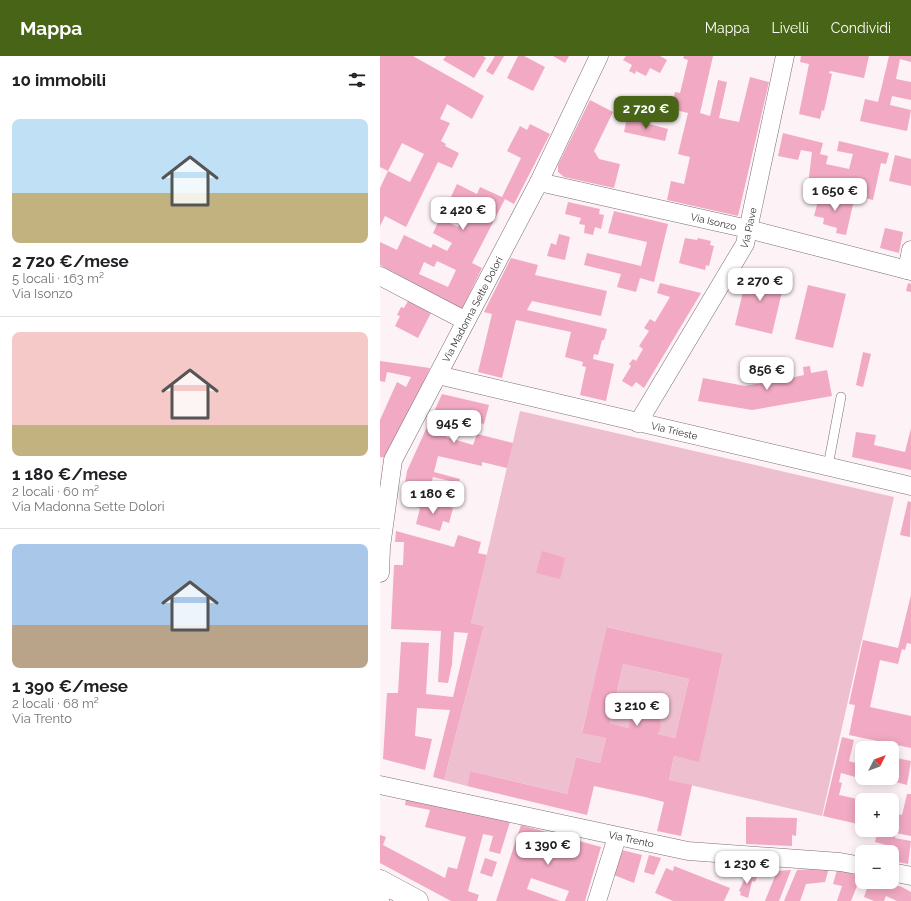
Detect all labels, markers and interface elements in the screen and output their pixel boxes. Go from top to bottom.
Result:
text: Mappa [20,17,82,39]
text: Mappa [705,20,750,36]
text: Livelli [772,20,809,36]
text: Condividi [831,20,891,36]
icon: filters [346,69,368,91]
text: 10 immobili [12,70,106,90]
pin: 2 720 € [609,96,683,130]
text: 2 720 € [623,101,669,116]
icon: home [154,145,226,217]
pin: 1 650 € [798,178,872,212]
text: 1 650 € [812,183,858,198]
pin: 2 420 € [426,197,500,231]
text: 2 420 € [440,202,486,217]
street label: Via Piave [738,206,759,251]
street label: Via Isonzo [689,211,738,232]
text: 2 720 €/mese [12,251,129,271]
street label: Via Madonna Sette Dolori [440,255,505,364]
pin: 2 270 € [723,268,797,302]
text: 5 locali · 163 m² [12,271,104,286]
text: 2 270 € [737,273,783,288]
text: Via Isonzo [12,286,73,301]
pin: 856 € [739,357,795,391]
icon: home [154,358,226,430]
text: 856 € [749,362,785,377]
pin: 945 € [426,410,482,444]
text: 945 € [436,415,472,430]
street label: Via Trieste [650,420,699,442]
text: 1 180 €/mese [12,464,127,484]
pin: 1 180 € [396,481,470,515]
text: 2 locali · 60 m² [12,484,99,499]
text: 1 180 € [410,486,456,501]
text: Via Madonna Sette Dolori [12,499,165,514]
icon: home [154,570,226,642]
text: 1 390 €/mese [12,676,128,696]
pin: 3 210 € [600,693,674,727]
text: 2 locali · 68 m² [12,696,99,711]
text: 3 210 € [614,698,660,713]
text: Via Trento [12,711,72,726]
north arrow [855,741,899,785]
map controls [855,741,899,889]
button: + [855,793,899,837]
street label: Via Trento [607,829,655,850]
pin: 1 390 € [511,832,585,866]
text: 1 390 € [525,837,571,852]
button: − [855,845,899,889]
pin: 1 230 € [710,851,784,885]
text: 1 230 € [724,856,770,871]

